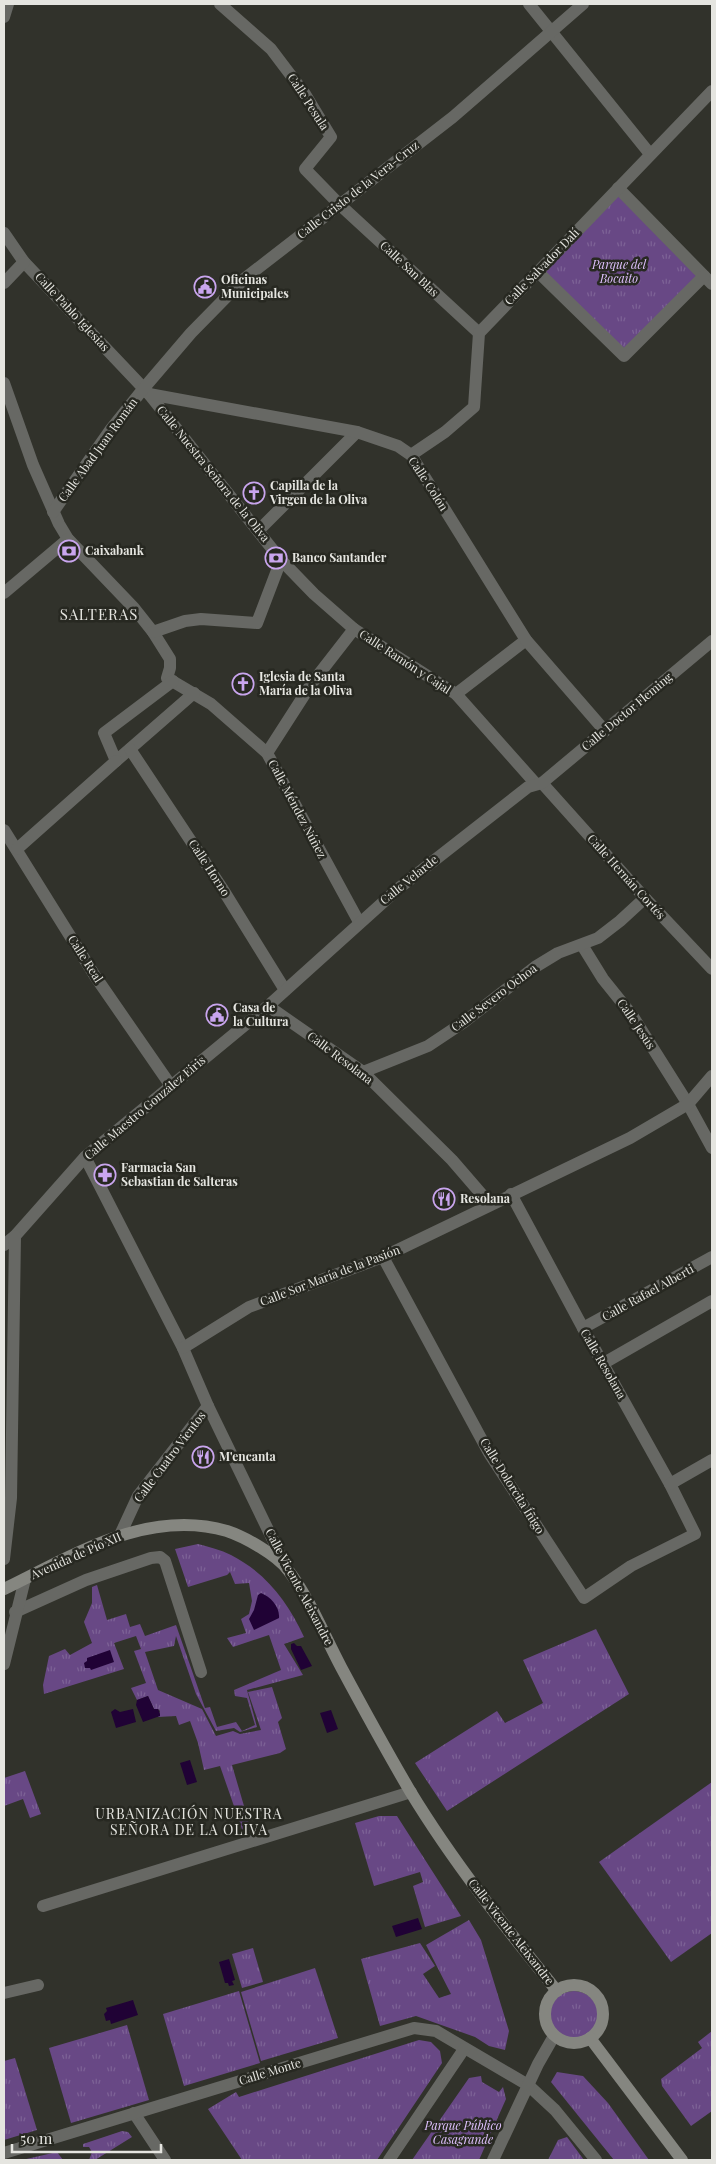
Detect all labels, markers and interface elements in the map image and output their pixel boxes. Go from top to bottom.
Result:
street label: Calle Pesula [284,70,333,133]
street label: Calle Cristo de la Vera-Cruz [293,137,422,242]
street label: Calle Salvador Dalí [500,224,582,308]
street label: Calle San Blas [377,237,442,300]
park label: Parque del Bocaito [591,256,647,286]
street label: Calle Pablo Iglesias [32,268,113,354]
place label: Oficinas Municipales [221,271,289,301]
public building icon: Oficinas Municipales [193,275,217,299]
street label: Calle Abad Juan Román [54,394,140,505]
street label: Calle Nuestra Señora de la Oliva [154,402,274,545]
street label: Calle Colón [405,453,452,514]
place label: Capilla de la Virgen de la Oliva [269,477,368,507]
church icon: Capilla de la Virgen de la Oliva [242,481,266,505]
bank icon: Caixabank [57,539,81,563]
place label: Caixabank [85,542,145,558]
bank icon: Banco Santander [264,546,288,570]
place label: Banco Santander [292,549,387,565]
district label: SALTERAS [60,604,138,624]
street label: Calle Ramón y Cajal [357,625,455,697]
place label: Iglesia de Santa María de la Oliva [259,668,353,698]
street label: Calle Doctor Fleming [578,668,676,754]
church icon: Iglesia de Santa María de la Oliva [231,672,255,696]
street label: Calle Méndez Núñez [265,756,331,861]
street label: Calle Hernán Cortés [584,830,669,922]
street label: Calle Horno [186,836,234,899]
street label: Calle Velarde [376,851,441,907]
street label: Calle Real [65,932,107,986]
street label: Calle Severo Ochoa [447,960,540,1035]
street label: Calle Jesús [614,995,660,1052]
place label: Casa de la Cultura [233,999,289,1029]
public building icon: Casa de la Cultura [205,1003,229,1027]
street label: Calle Resolana [305,1027,377,1087]
street label: Calle Maestro González Eiris [80,1052,208,1163]
place label: Farmacia San Sebastian de Salteras [121,1159,238,1189]
pharmacy icon: Farmacia San Sebastian de Salteras [93,1163,117,1187]
restaurant icon: Resolana [432,1187,456,1211]
place label: Resolana [460,1190,511,1206]
street label: Calle Sor María de la Pasión [257,1241,402,1309]
street label: Calle Rafael Alberti [599,1260,697,1324]
street label: Calle Resolana [577,1326,630,1401]
street label: Calle Cuatro Vientos [130,1408,209,1505]
street label: Calle Dolorcita Íñigo [477,1435,549,1537]
restaurant icon: M'encanta [191,1445,215,1469]
place label: M'encanta [219,1448,276,1464]
street label: Calle Vicente Aleixandre [262,1525,338,1648]
street label: Avenida de Pío XII [27,1528,123,1583]
district label: URBANIZACIÓN NUESTRA SEÑORA DE LA OLIVA [95,1804,283,1839]
street label: Calle Vicente Aleixandre [465,1875,558,1988]
street label: Calle Monte [237,2054,303,2088]
park label: Parque Público Casagrande [423,2117,502,2147]
scale bar [12,2122,161,2154]
text: 50 m [20,2128,53,2148]

